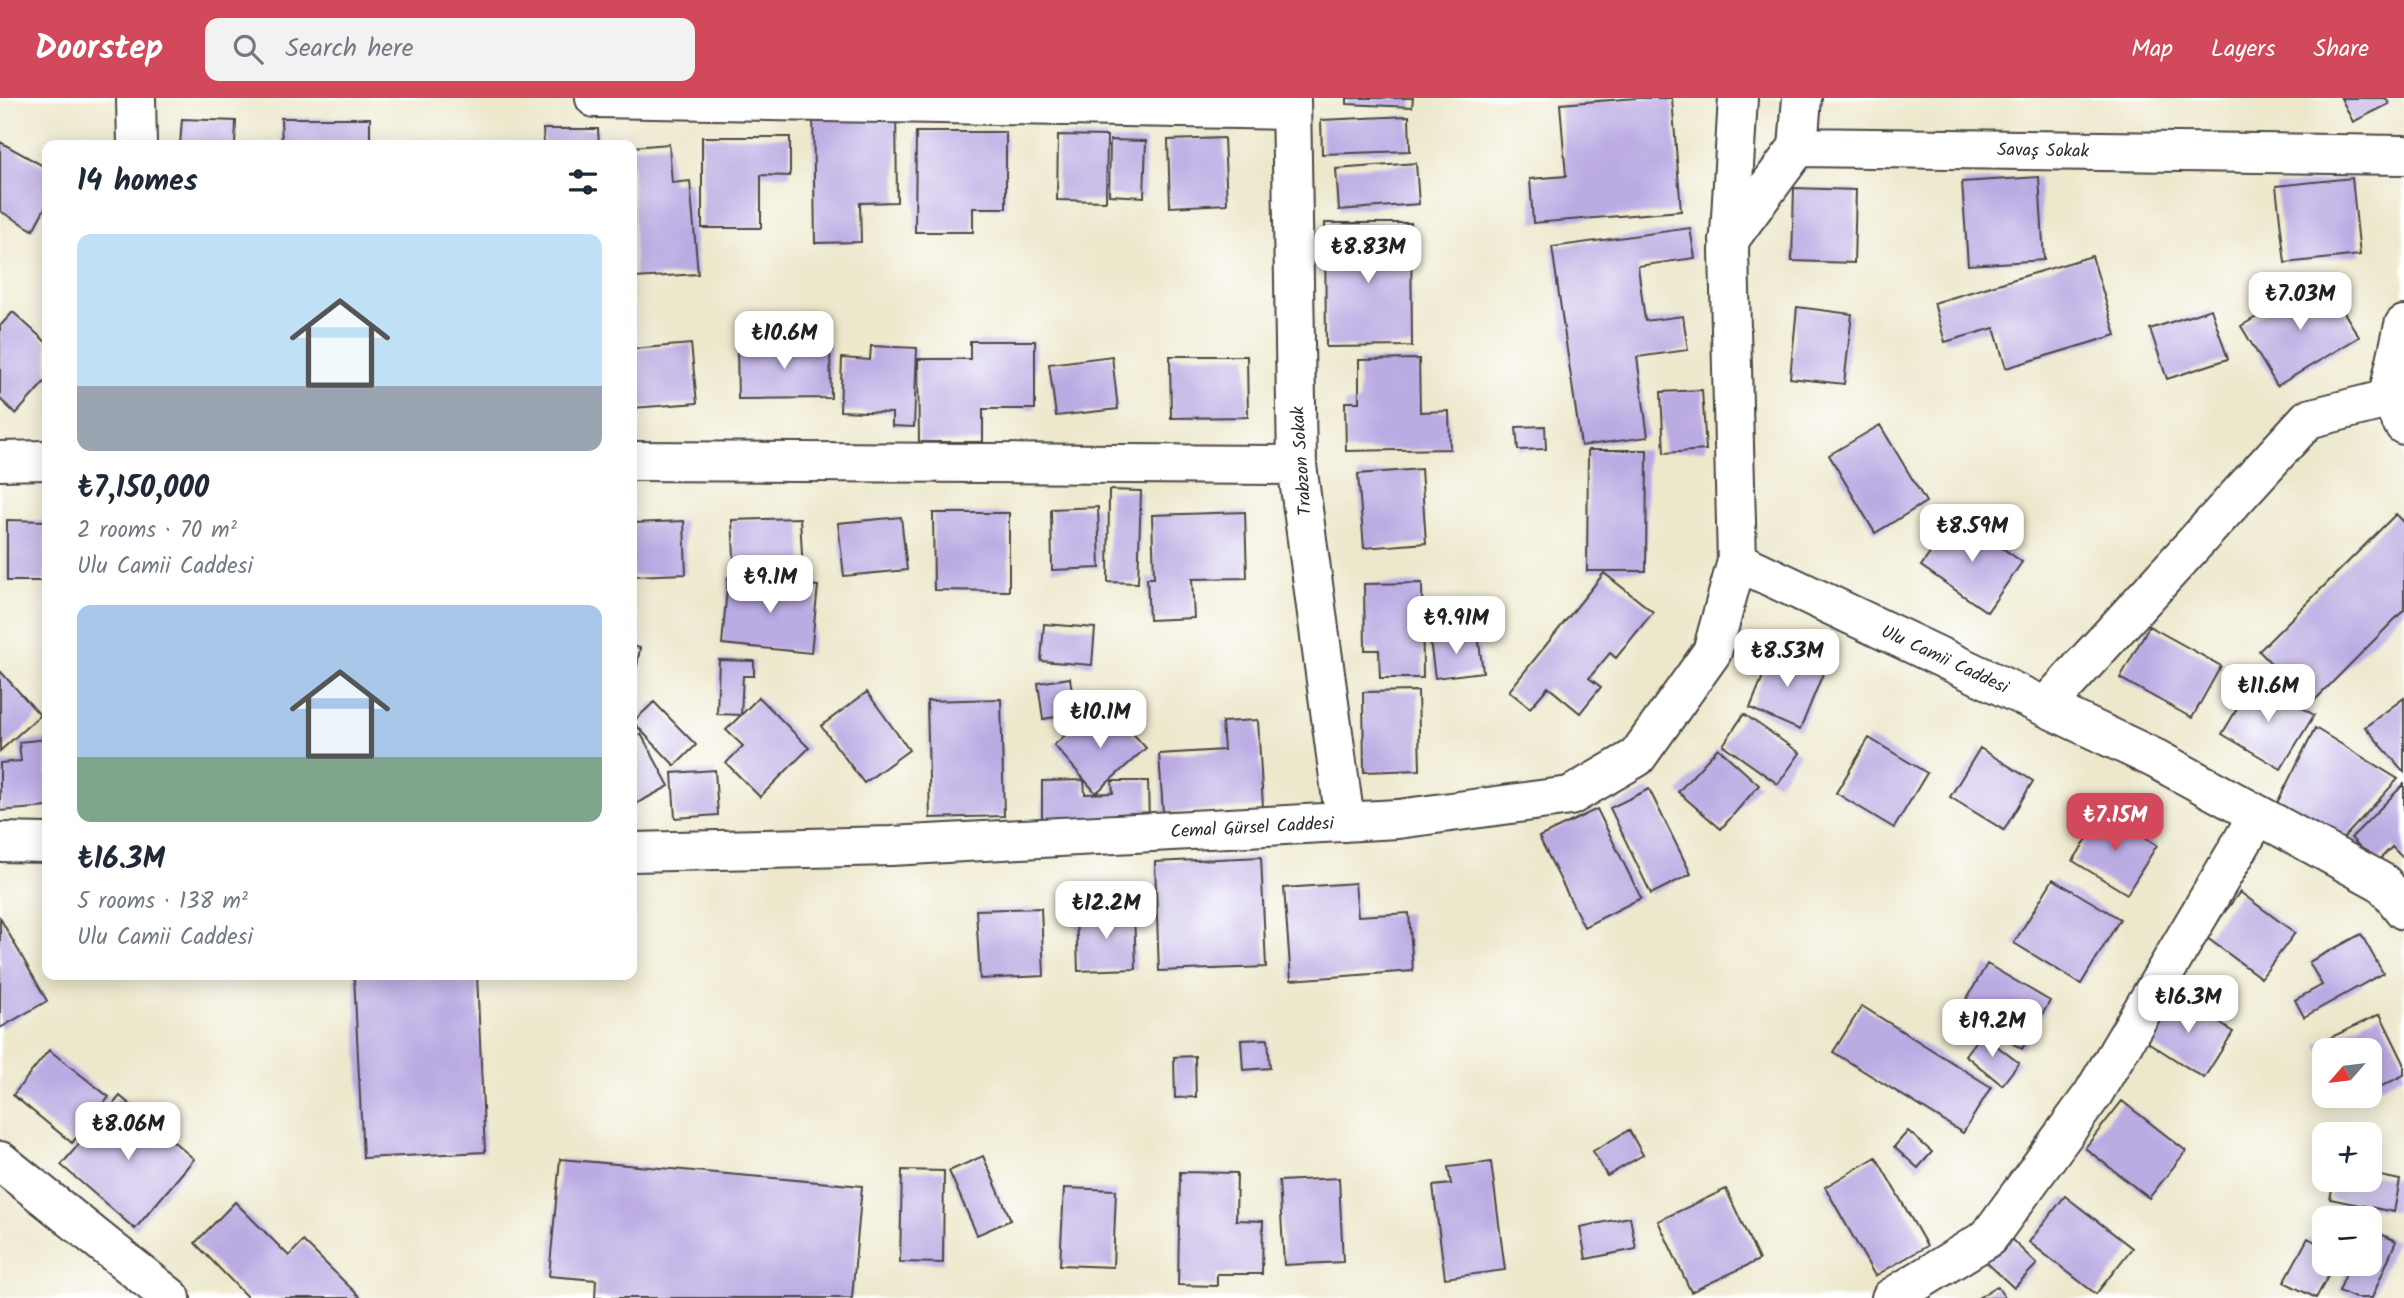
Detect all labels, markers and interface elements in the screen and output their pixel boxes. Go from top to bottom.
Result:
search box [205,18,695,81]
text: Doorstep [35,23,163,76]
text: Search here [285,28,413,70]
icon: search [229,30,267,68]
text: Map [2131,30,2173,69]
text: Layers [2211,30,2275,69]
text: Share [2313,30,2369,69]
street label: Savaş Sokak [1997,136,2090,167]
text: 14 homes [77,158,198,206]
icon: filters [564,163,602,201]
pin: ₺8.83M [1311,226,1425,285]
text: ₺8.83M [1330,230,1406,266]
pin: ₺7.03M [2243,272,2357,332]
text: ₺7.03M [2265,277,2335,313]
icon: home [277,280,403,406]
pin: ₺10.6M [727,312,841,371]
text: ₺10.6M [751,316,817,352]
street label: Trabzon Sokak [1284,405,1321,516]
text: ₺7,150,000 [77,465,209,513]
pin: ₺8.59M [1915,504,2029,564]
text: ₺8.59M [1936,509,2008,545]
text: 2 rooms · 70 m² [77,513,237,549]
text: Ulu Camii Caddesi [77,549,253,585]
pin: ₺9.1M [721,556,819,615]
text: ₺9.1M [743,560,797,596]
pin: ₺9.91M [1399,596,1513,656]
text: ₺9.91M [1423,601,1489,637]
street label: Ulu Camii Caddesi [1876,618,2014,703]
pin: ₺8.53M [1730,630,1844,689]
text: ₺8.53M [1750,634,1824,670]
icon: home [277,651,403,777]
pin: ₺11.6M [2211,664,2325,724]
text: ₺11.6M [2237,669,2299,705]
pin: ₺10.1M [1043,690,1157,750]
text: ₺10.1M [1069,695,1131,731]
pin: ₺7.15M [2058,794,2172,853]
text: ₺7.15M [2083,798,2147,834]
street label: Cemal Gürsel Caddesi [1170,810,1335,847]
text: ₺16.3M [77,836,165,884]
pin: ₺12.2M [1049,882,1163,941]
text: 5 rooms · 138 m² [77,884,248,920]
text: ₺12.2M [1071,886,1141,922]
text: Ulu Camii Caddesi [77,920,253,956]
pin: ₺16.3M [2131,976,2245,1035]
text: ₺16.3M [2154,980,2222,1016]
pin: ₺19.2M [1935,1000,2049,1059]
text: ₺19.2M [1958,1004,2026,1040]
north arrow [2312,1038,2382,1108]
map controls [2312,1038,2382,1276]
pin: ₺8.06M [71,1102,185,1162]
text: ₺8.06M [91,1107,165,1143]
button: + [2312,1122,2382,1192]
button: − [2312,1206,2382,1276]

